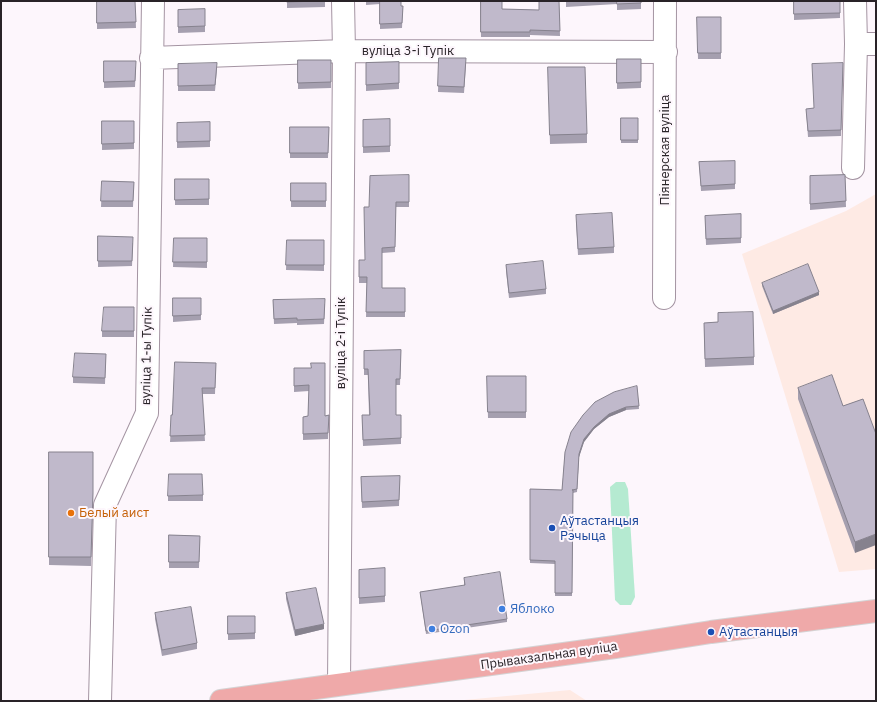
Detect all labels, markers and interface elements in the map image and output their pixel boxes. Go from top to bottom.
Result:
street label: вуліца 3-і Тупік [362,43,454,59]
street label: Піянерская вуліца [657,95,673,205]
street label: вуліца 2-і Тупік [333,297,349,389]
street label: вуліца 1-ы Тупік [138,307,156,405]
place label: Белый аист [79,505,149,521]
marker: Белый аист [66,508,76,518]
place label: Аўтастанцыя Рэчыца [560,513,639,544]
marker: Аўтастанцыя Рэчыца [547,523,557,533]
place label: Яблоко [510,601,554,617]
marker: Яблоко [497,604,507,614]
place label: Ozon [440,621,470,637]
marker: Ozon [427,624,437,634]
place label: Аўтастанцыя [719,624,798,640]
marker: Аўтастанцыя [706,627,716,637]
street label: Прывакзальная вуліца [480,639,618,673]

